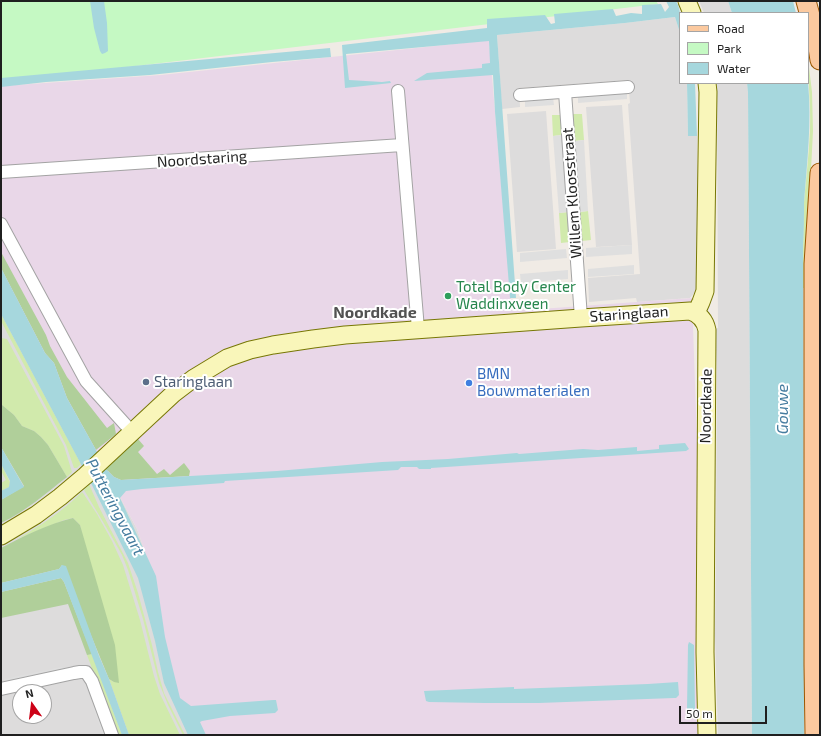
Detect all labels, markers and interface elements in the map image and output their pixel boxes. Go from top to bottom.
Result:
legend [679,12,809,84]
text: Road [717,21,745,35]
text: Park [717,41,742,55]
text: Water [717,61,751,75]
street label: Willem Kloosstraat [558,127,586,259]
street label: Noordstaring [156,147,248,171]
place label: Total Body Center Waddinxveen [456,278,576,313]
marker: Total Body Center Waddinxveen [443,291,453,301]
street label: Staringlaan [589,302,669,326]
district label: Noordkade [333,303,417,323]
place label: BMN Bouwmaterialen [477,365,590,400]
street label: Noordkade [696,369,716,443]
place label: Staringlaan [154,373,233,391]
marker: Staringlaan [141,377,151,387]
marker: BMN Bouwmaterialen [464,378,474,388]
water label: Gouwe [773,384,793,434]
water label: Putteringvaart [81,455,149,559]
north arrow [12,684,52,724]
text: N [24,686,35,700]
scale bar [681,698,769,724]
text: 50 m [686,706,713,720]

